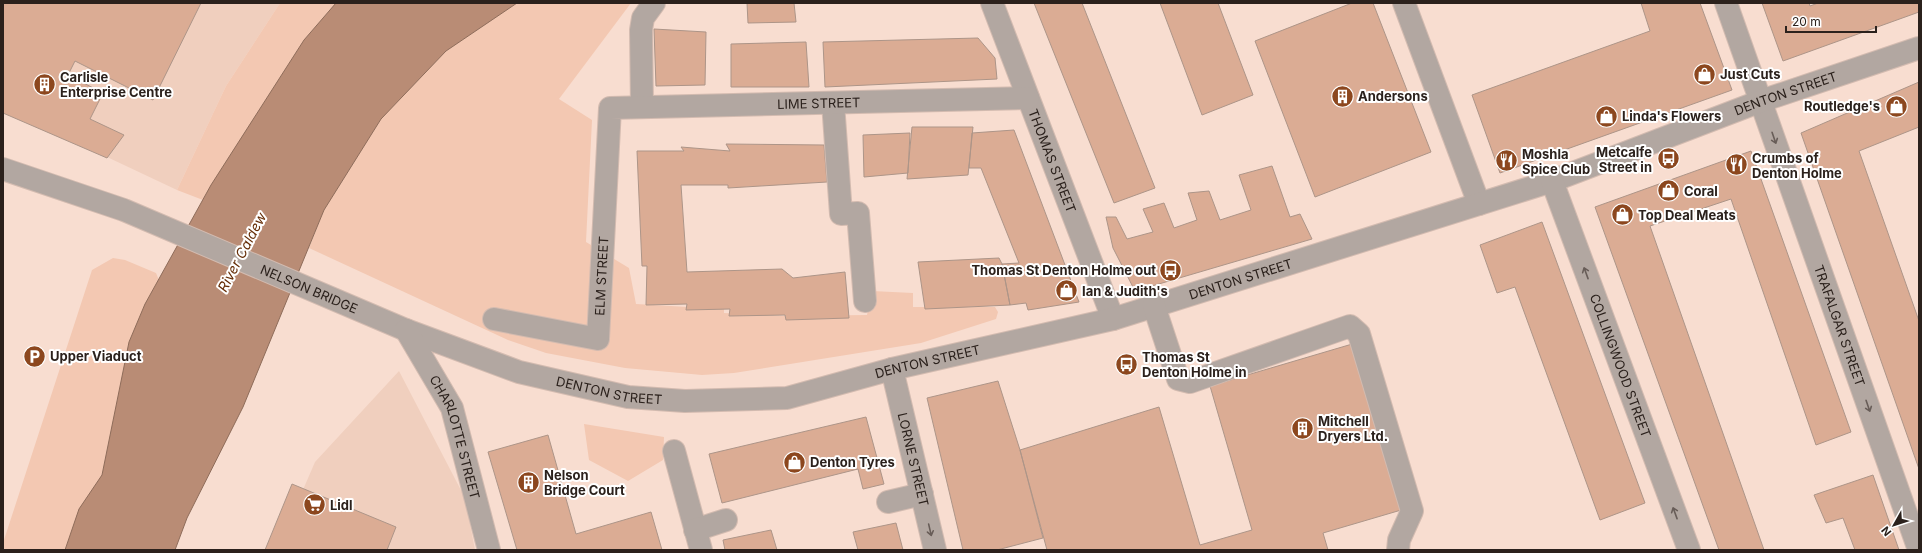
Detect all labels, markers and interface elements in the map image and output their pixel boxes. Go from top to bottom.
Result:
scale bar [1786,8,1876,34]
text: 20 m [1792,14,1821,29]
shop icon: Just Cuts [1692,61,1718,87]
place label: Just Cuts [1720,66,1780,82]
street label: DENTON STREET [1732,68,1839,119]
place label: Carlisle Enterprise Centre [60,69,172,100]
building icon: Carlisle Enterprise Centre [31,71,57,97]
building icon: Andersons [1330,83,1356,109]
place label: Andersons [1358,88,1428,104]
shop icon: Routledge's [1883,93,1909,119]
street label: LIME STREET [777,94,861,112]
place label: Routledge's [1804,98,1880,114]
shop icon: Linda's Flowers [1594,103,1620,129]
street label: THOMAS STREET [1025,107,1080,215]
place label: Linda's Flowers [1622,108,1721,124]
one-way arrow [1770,132,1778,144]
place label: Metcalfe Street in [1596,144,1652,175]
place label: Moshla Spice Club [1522,146,1590,177]
bus stop icon: Metcalfe Street in [1655,146,1681,172]
restaurant icon: Moshla Spice Club [1494,148,1520,174]
place label: Crumbs of Denton Holme [1752,150,1842,181]
restaurant icon: Crumbs of Denton Holme [1724,152,1750,178]
shop icon: Coral [1656,178,1682,204]
place label: Coral [1684,183,1718,199]
shop icon: Top Deal Meats [1609,202,1635,228]
place label: Top Deal Meats [1638,207,1736,223]
water label: River Caldew [214,209,270,294]
street label: ELM STREET [591,236,611,316]
street label: DENTON STREET [1187,255,1294,303]
bus stop icon: Thomas St Denton Holme out [1158,257,1184,283]
street label: NELSON BRIDGE [258,261,360,317]
place label: Thomas St Denton Holme out [971,262,1156,278]
street label: TRAFALGAR STREET [1811,263,1869,388]
one-way arrow [1582,268,1590,280]
shop icon: Ian & Judith's [1053,278,1079,304]
place label: Ian & Judith's [1082,283,1168,299]
street label: COLLINGWOOD STREET [1587,292,1655,440]
street label: DENTON STREET [873,341,982,381]
parking icon: Upper Viaduct [21,343,47,369]
place label: Upper Viaduct [50,348,142,364]
place label: Thomas St Denton Holme in [1142,349,1247,380]
bus stop icon: Thomas St Denton Holme in [1114,351,1140,377]
street label: CHARLOTTE STREET [426,372,483,501]
street label: DENTON STREET [555,373,663,407]
one-way arrow [1865,399,1872,412]
street label: LORNE STREET [895,411,932,508]
place label: Mitchell Dryers Ltd. [1318,413,1388,444]
building icon: Mitchell Dryers Ltd. [1290,415,1316,441]
shop icon: Denton Tyres [782,449,808,475]
place label: Denton Tyres [810,454,895,470]
place label: Nelson Bridge Court [544,467,625,498]
building icon: Nelson Bridge Court [516,469,542,495]
supermarket icon: Lidl [301,492,327,518]
place label: Lidl [330,497,353,513]
north arrow [1874,505,1914,545]
one-way arrow [1671,508,1679,520]
one-way arrow [927,523,935,536]
text: N [1878,524,1894,539]

